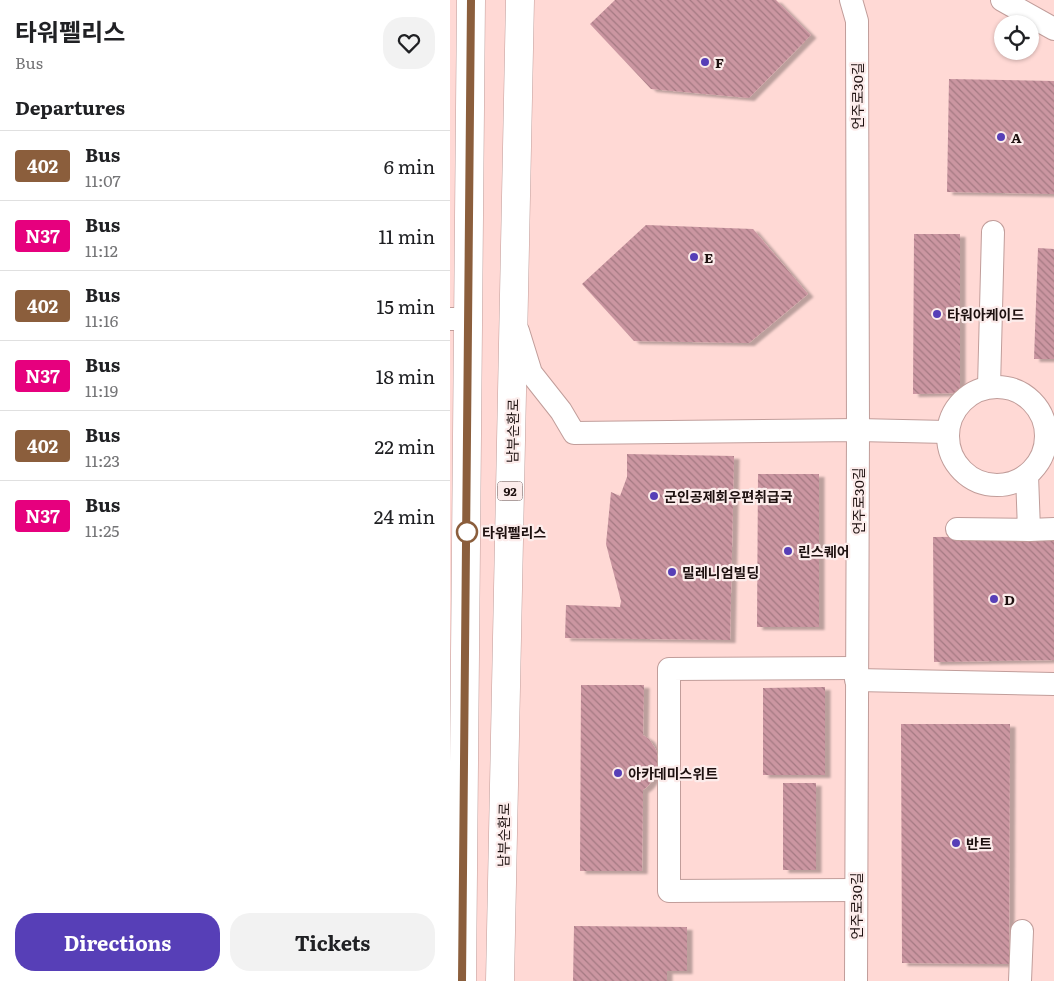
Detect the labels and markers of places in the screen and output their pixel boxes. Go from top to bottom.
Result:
place label: F [715,52,724,72]
marker: F [699,56,711,68]
place label: A [1011,127,1022,147]
marker: A [995,131,1007,143]
place label: E [704,247,713,267]
marker: E [688,251,700,263]
place label: 타워아케이드 [947,304,1024,324]
marker: 타워아케이드 [931,308,943,320]
place label: 군인공제회우편취급국 [664,486,793,506]
marker: 군인공제회우편취급국 [648,490,660,502]
marker: 타워펠리스 [456,521,478,543]
place label: 타워펠리스 [482,522,547,542]
place label: 린스퀘어 [798,541,850,561]
marker: 린스퀘어 [782,545,794,557]
place label: 밀레니엄빌딩 [682,562,759,582]
marker: 밀레니엄빌딩 [666,566,678,578]
place label: D [1004,589,1015,609]
marker: D [988,593,1000,605]
place label: 아카데미스위트 [628,763,718,783]
marker: 아카데미스위트 [612,767,624,779]
place label: 반트 [966,833,992,853]
marker: 반트 [950,837,962,849]

